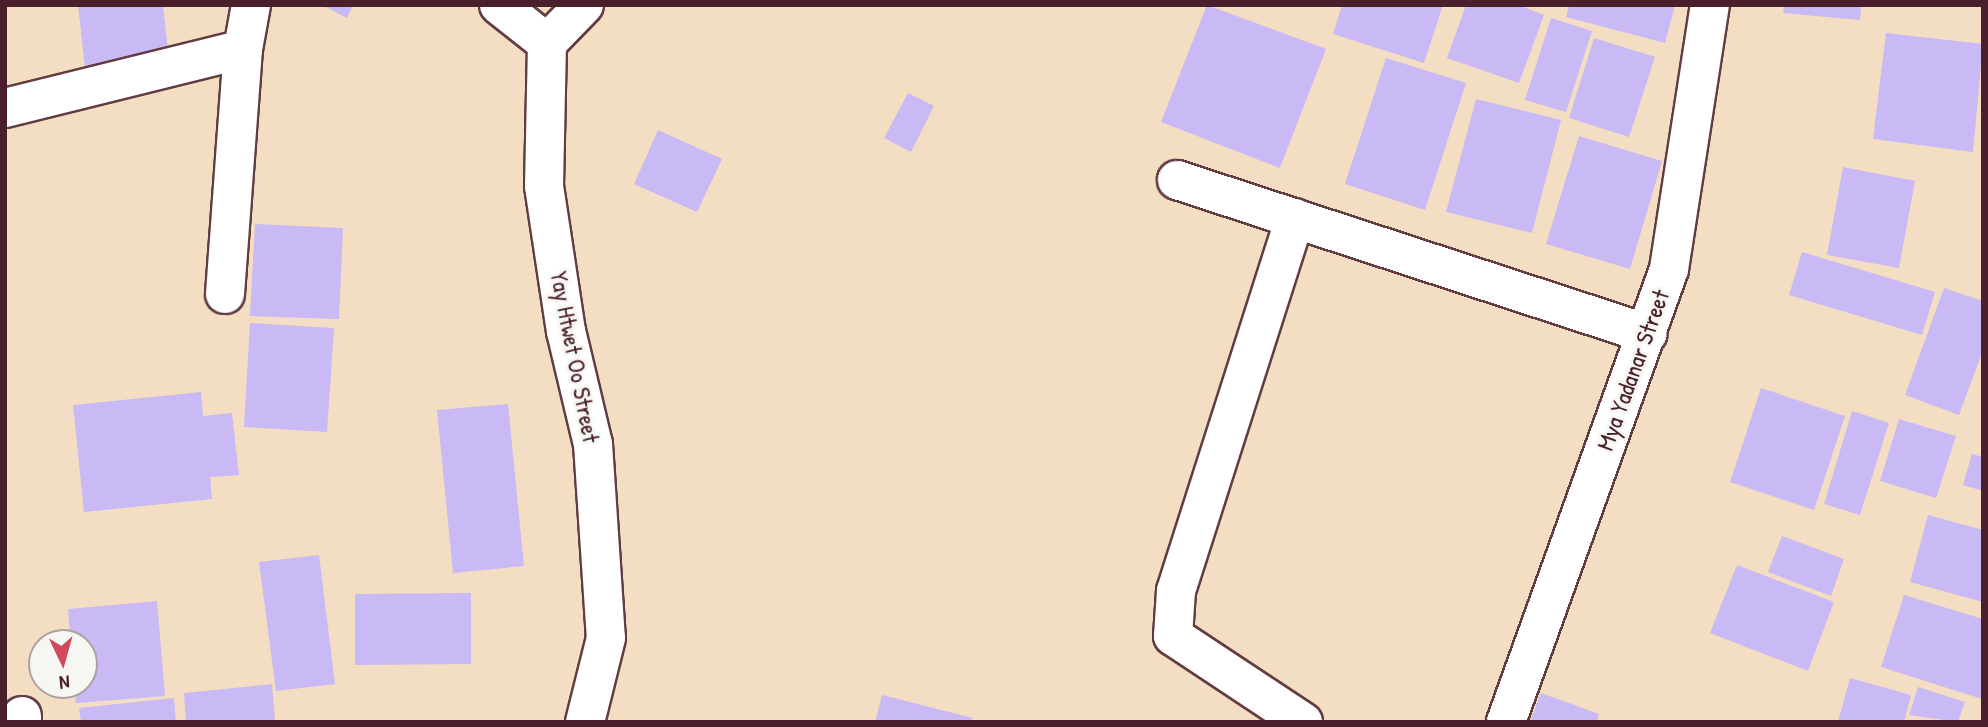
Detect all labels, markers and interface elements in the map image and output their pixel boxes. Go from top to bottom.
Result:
street label: Yay Htwet Oo Street [544,269,606,445]
street label: Mya Yadanar Street [1591,286,1675,454]
north arrow [28,629,98,699]
text: N [58,670,71,696]

